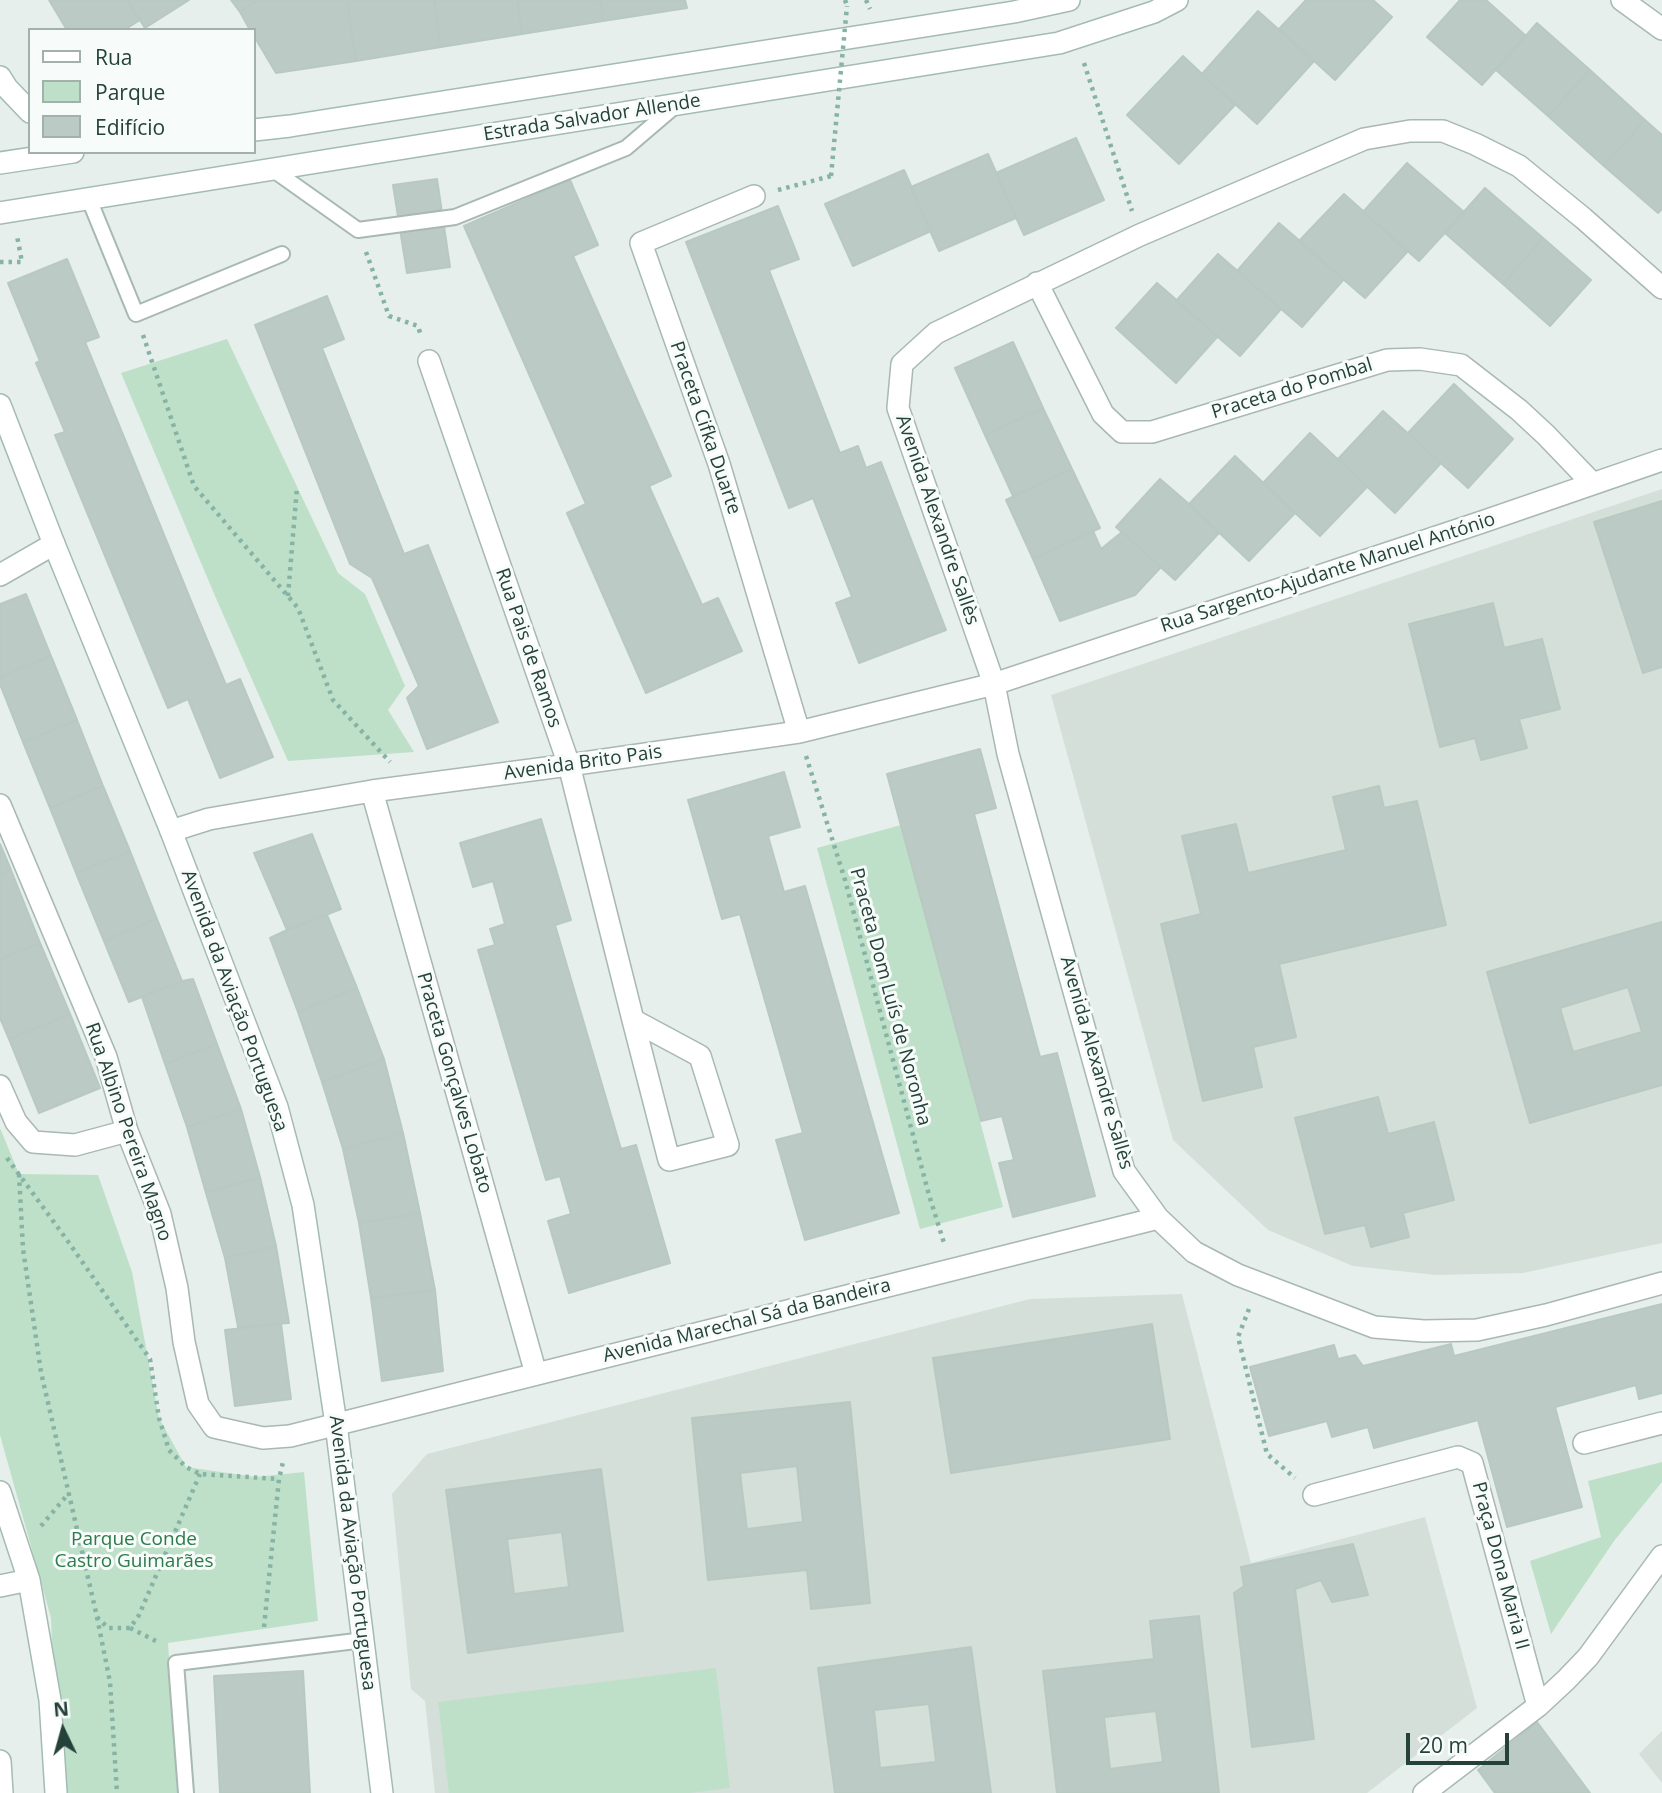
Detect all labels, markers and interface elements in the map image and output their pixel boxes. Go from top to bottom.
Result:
legend [28,28,256,154]
text: Rua [95,43,133,71]
text: Parque [95,78,165,106]
street label: Estrada Salvador Allende [482,90,702,146]
text: Edifício [95,113,165,141]
street label: Praceta Cifka Duarte [665,338,745,518]
street label: Praceta do Pombal [1209,354,1375,424]
street label: Avenida Alexandre Sallès [890,412,984,628]
street label: Rua Sargento-Ajudante Manuel António [1158,508,1498,638]
street label: Rua Pais de Ramos [490,565,566,731]
street label: Avenida Brito Pais [502,741,664,785]
street label: Praceta Dom Luís de Noronha [845,866,935,1128]
street label: Avenida da Aviação Portuguesa [176,867,292,1135]
street label: Avenida Alexandre Sallès [1055,954,1137,1172]
street label: Praceta Gonçalves Lobato [411,970,497,1196]
street label: Rua Albino Pereira Magno [80,1020,176,1244]
street label: Avenida Marechal Sá da Bandeira [601,1274,893,1368]
street label: Avenida da Aviação Portuguesa [324,1414,380,1692]
street label: Praça Dona Maria II [1467,1479,1533,1653]
park label: Parque Conde Castro Guimarães [55,1529,213,1573]
north arrow [28,1695,98,1765]
text: N [52,1695,70,1723]
scale bar [1410,1720,1513,1764]
text: 20 m [1419,1731,1468,1759]

